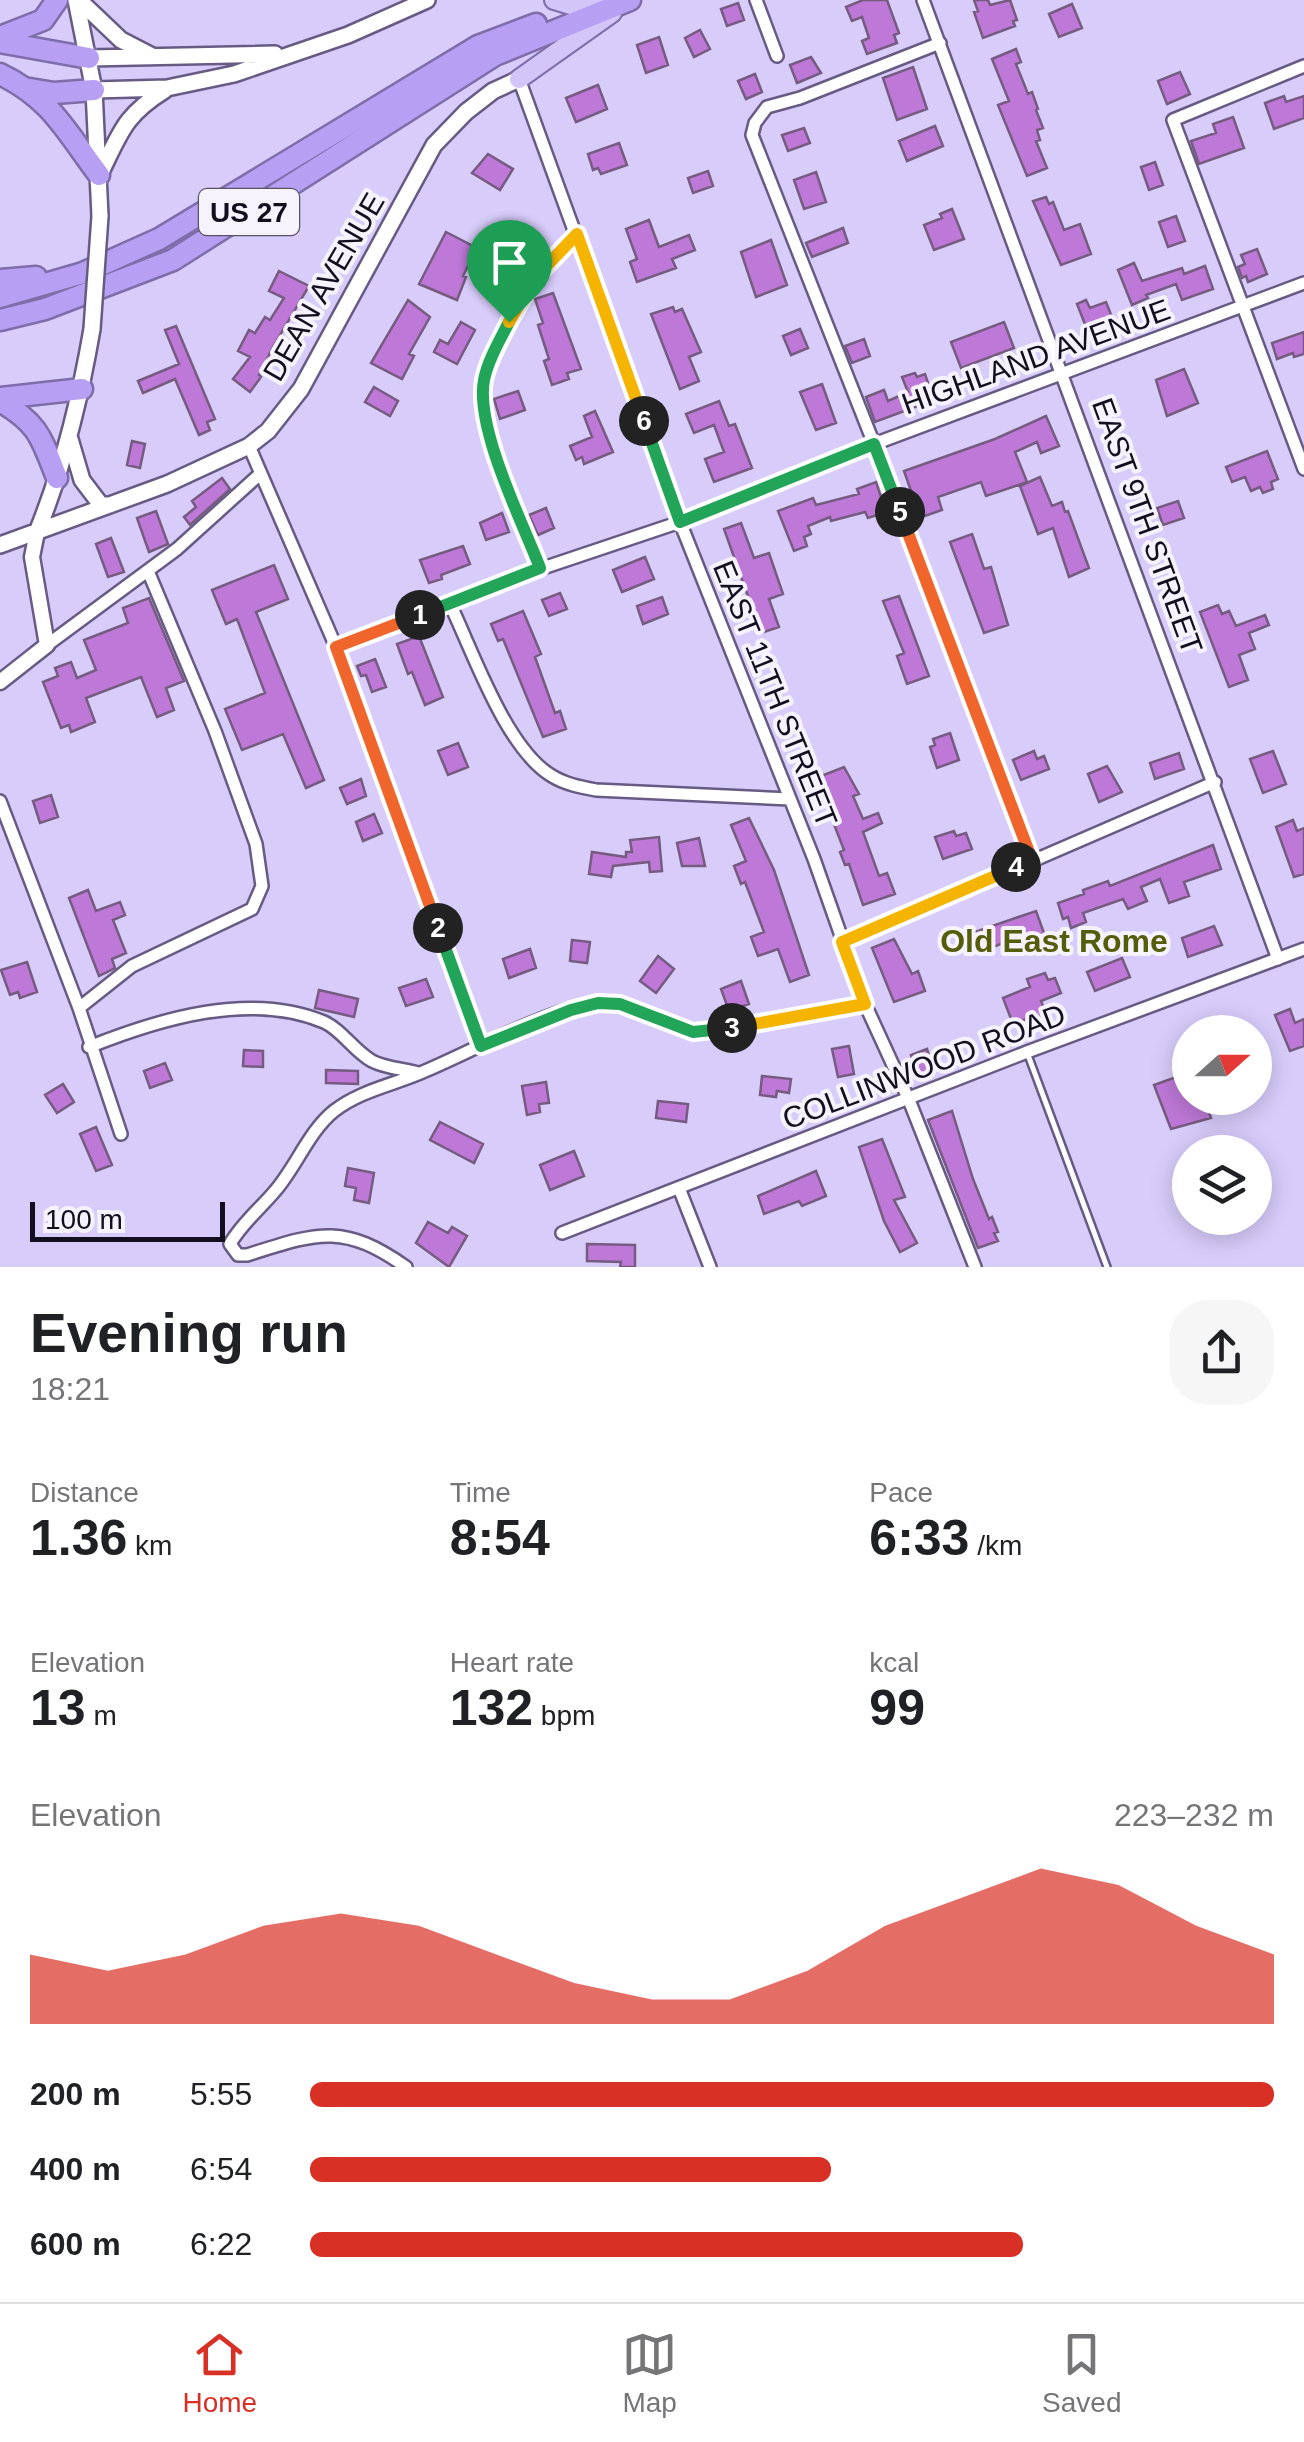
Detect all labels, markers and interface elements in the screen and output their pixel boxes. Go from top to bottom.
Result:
street label: DEAN AVENUE [256,187,391,386]
road number: US 27 [199,189,299,235]
pin [467,220,552,323]
icon: arrive [482,235,537,290]
street label: HIGHLAND AVENUE [897,293,1174,420]
street label: EAST 9TH STREET [1086,394,1209,658]
pin: 6 [619,396,669,446]
text: 6 [636,405,652,436]
pin: 5 [875,487,925,537]
text: 5 [892,496,908,527]
street label: EAST 11TH STREET [707,556,844,832]
pin: 1 [395,590,445,640]
text: 1 [412,599,428,630]
pin: 4 [991,842,1041,892]
text: 4 [1008,851,1024,882]
pin: 2 [413,903,463,953]
text: 2 [430,912,446,943]
district label: Old East Rome [940,923,1168,959]
street label: COLLINWOOD ROAD [778,997,1070,1136]
pin: 3 [707,1003,757,1053]
text: 3 [724,1012,740,1043]
north arrow [1172,1015,1272,1115]
map controls [1172,1015,1272,1235]
button: layers [1172,1135,1272,1235]
scale bar [30,1197,225,1242]
text: 100 m [45,1204,123,1235]
button: share [1169,1300,1274,1405]
text: Evening run [30,1302,348,1364]
text: 18:21 [30,1371,110,1407]
text: Distance [30,1477,139,1508]
text: Time [450,1477,511,1508]
text: Pace [869,1477,933,1508]
text: 1.36 [30,1510,127,1566]
text: 8:54 [450,1510,550,1566]
text: 6:33 [869,1510,969,1566]
text: km [127,1530,172,1561]
text: /km [969,1530,1022,1561]
text: Elevation [30,1647,145,1678]
text: Heart rate [450,1647,574,1678]
text: kcal [869,1647,919,1678]
text: 13 [30,1680,86,1736]
text: 132 [450,1680,533,1736]
text: 99 [869,1680,925,1736]
text: m [86,1700,117,1731]
text: bpm [533,1700,595,1731]
text: Elevation [30,1797,162,1833]
text: 223–232 m [1114,1797,1274,1833]
text: 200 m [30,2076,121,2112]
text: 5:55 [190,2076,252,2112]
text: 400 m [30,2151,121,2187]
text: 6:54 [190,2151,252,2187]
text: 600 m [30,2226,121,2262]
text: 6:22 [190,2226,252,2262]
tab: Home [182,2327,257,2419]
tab: Map [622,2327,677,2419]
tab: Saved [1042,2327,1121,2419]

